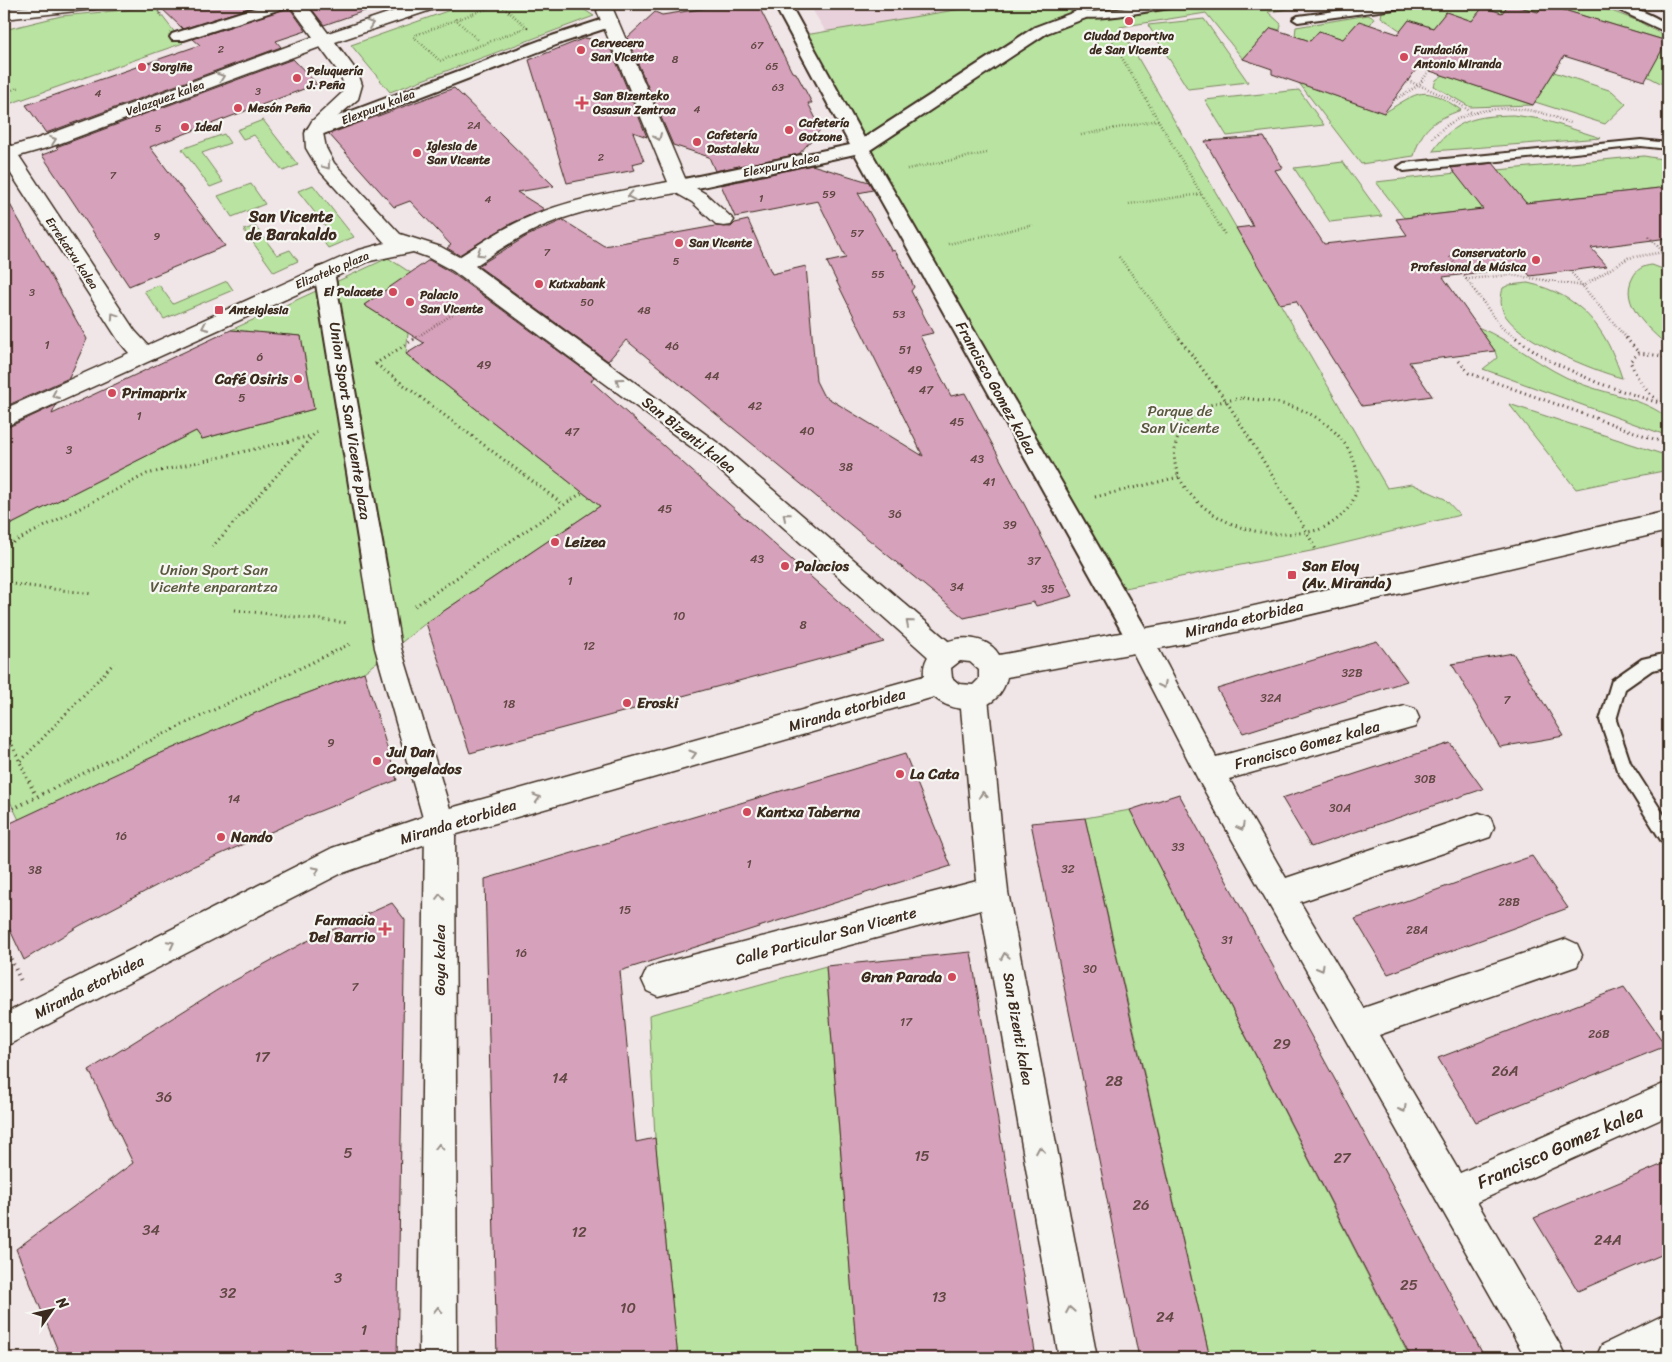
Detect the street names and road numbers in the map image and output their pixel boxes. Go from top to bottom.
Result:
street label: Velazquez kalea [123,74,207,122]
street label: Elexpuru kalea [338,83,418,131]
street label: Elexpuru kalea [741,146,821,184]
street label: Errekatxu kalea [39,212,105,294]
street label: Elizateko plaza [291,244,373,296]
street label: Francisco Gomez kalea [948,316,1044,460]
street label: Union Sport San Vicente plaza [322,320,379,522]
street label: San Bizenti kalea [636,390,742,481]
street label: Miranda etorbidea [1182,593,1306,645]
street label: Miranda etorbidea [785,681,909,739]
street label: Francisco Gomez kalea [1231,713,1383,777]
street label: Miranda etorbidea [396,792,520,852]
street label: Calle Particular San Vicente [732,899,920,973]
street label: Goya kalea [427,924,453,996]
street label: Miranda etorbidea [29,948,149,1026]
street label: San Bizenti kalea [995,970,1041,1088]
street label: Francisco Gomez kalea [1472,1096,1649,1198]

